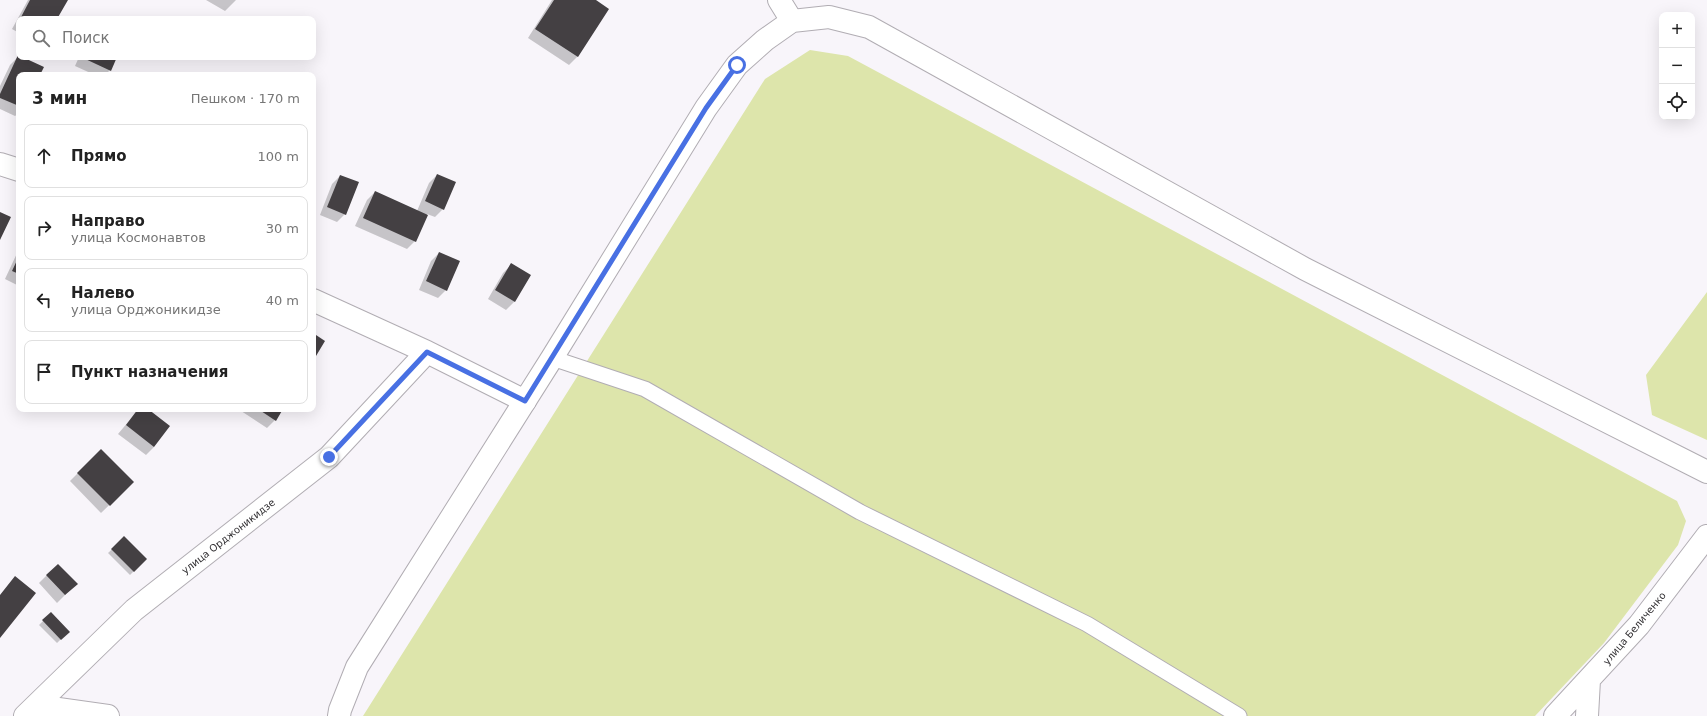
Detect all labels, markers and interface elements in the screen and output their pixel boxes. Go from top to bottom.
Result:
map controls [1659,12,1695,120]
button: + [1659,12,1695,48]
search box [16,16,316,60]
icon: search [30,27,52,49]
text: Поиск [62,29,110,47]
button: − [1659,48,1695,84]
route start [728,56,746,74]
button: locate [1659,84,1695,120]
text: 3 мин [32,88,87,108]
text: Пешком · 170 m [191,91,300,106]
icon: ahead [33,145,55,167]
text: Прямо [71,147,127,165]
text: 100 m [257,149,299,164]
text: Направо [71,212,145,230]
icon: right [33,217,55,239]
text: 30 m [266,221,299,236]
text: улица Космонавтов [71,230,206,245]
text: Налево [71,284,135,302]
icon: left [33,289,55,311]
text: 40 m [266,293,299,308]
text: улица Орджоникидзе [71,302,221,317]
icon: arrive [33,361,55,383]
text: Пункт назначения [71,363,228,381]
route end [320,448,338,466]
street label: улица Орджоникидзе [180,497,277,576]
street label: улица Беличенко [1601,590,1668,667]

